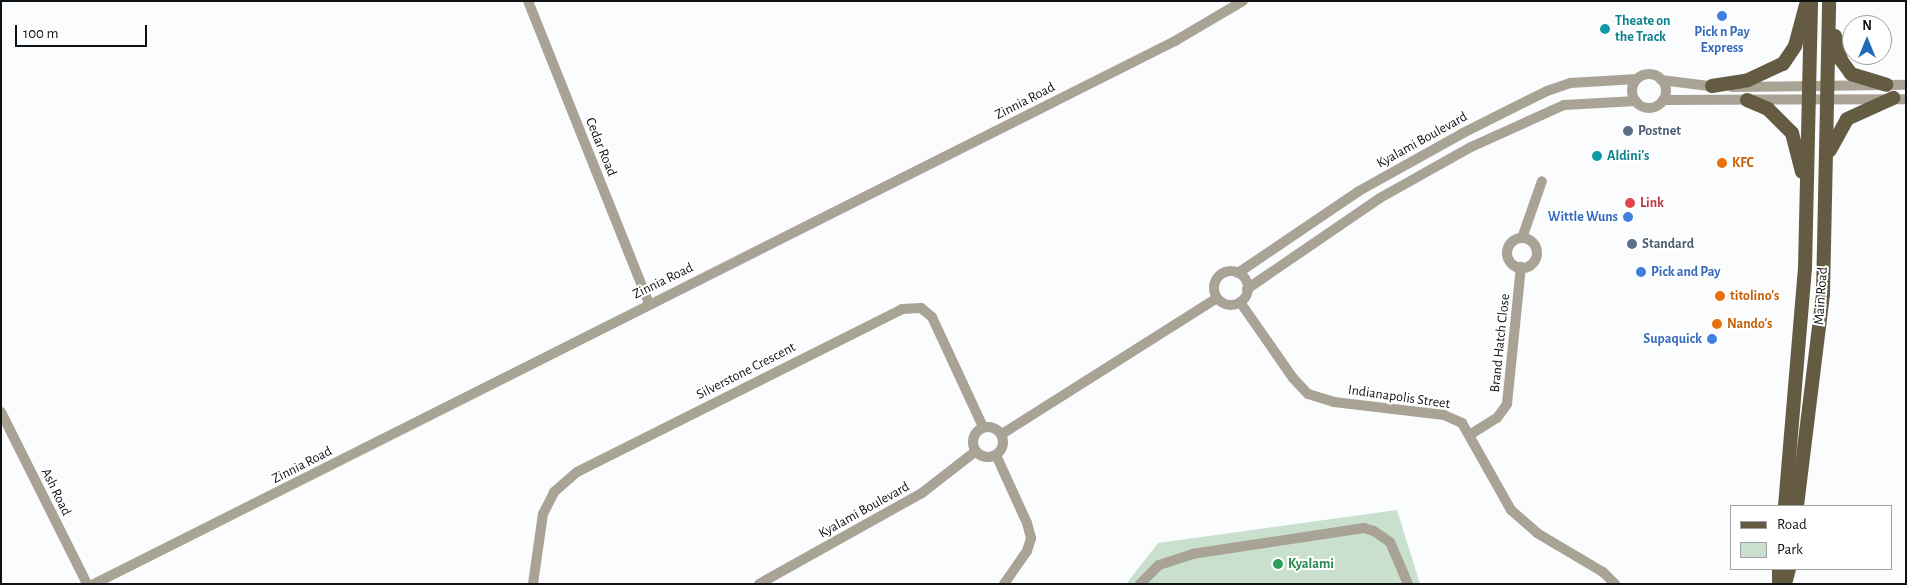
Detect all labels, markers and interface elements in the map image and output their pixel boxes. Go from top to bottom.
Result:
marker: Pick n Pay Express [1716,10,1728,22]
place label: Theate on the Track [1615,13,1670,46]
scale bar [18,15,150,47]
north arrow [1842,15,1892,65]
text: N [1862,19,1872,33]
marker: Theate on the Track [1599,23,1611,35]
place label: Pick n Pay Express [1694,24,1750,56]
text: 100 m [23,26,58,41]
street label: Zinnia Road [992,79,1058,123]
street label: Kyalami Boulevard [1374,108,1470,172]
street label: Cedar Road [582,115,620,179]
place label: Postnet [1638,123,1681,139]
marker: Postnet [1622,125,1634,137]
place label: Aldini's [1607,148,1649,164]
marker: Aldini's [1591,150,1603,162]
place label: KFC [1732,155,1754,171]
marker: KFC [1716,157,1728,169]
place label: Link [1640,195,1664,211]
marker: Link [1624,197,1636,209]
place label: Wittle Wuns [1548,209,1618,225]
marker: Wittle Wuns [1622,211,1634,223]
place label: Standard [1642,236,1694,252]
marker: Standard [1626,238,1638,250]
street label: Zinnia Road [630,259,696,303]
place label: Pick and Pay [1651,264,1721,280]
marker: Pick and Pay [1635,266,1647,278]
street label: Main Road [1811,266,1831,326]
place label: titolino's [1730,288,1779,304]
marker: titolino's [1714,290,1726,302]
street label: Brand Hatch Close [1486,293,1514,393]
place label: Nando's [1727,316,1772,332]
marker: Nando's [1711,318,1723,330]
place label: Supaquick [1643,331,1702,347]
marker: Supaquick [1706,333,1718,345]
street label: Silverstone Crescent [694,339,798,403]
street label: Indianapolis Street [1347,382,1451,412]
street label: Zinnia Road [269,443,335,487]
street label: Ash Road [37,466,75,518]
street label: Kyalami Boulevard [816,478,912,542]
legend [1730,505,1892,570]
text: Road [1777,517,1807,532]
text: Park [1777,542,1803,557]
place label: Kyalami [1288,556,1334,572]
marker: Kyalami [1272,558,1284,570]

